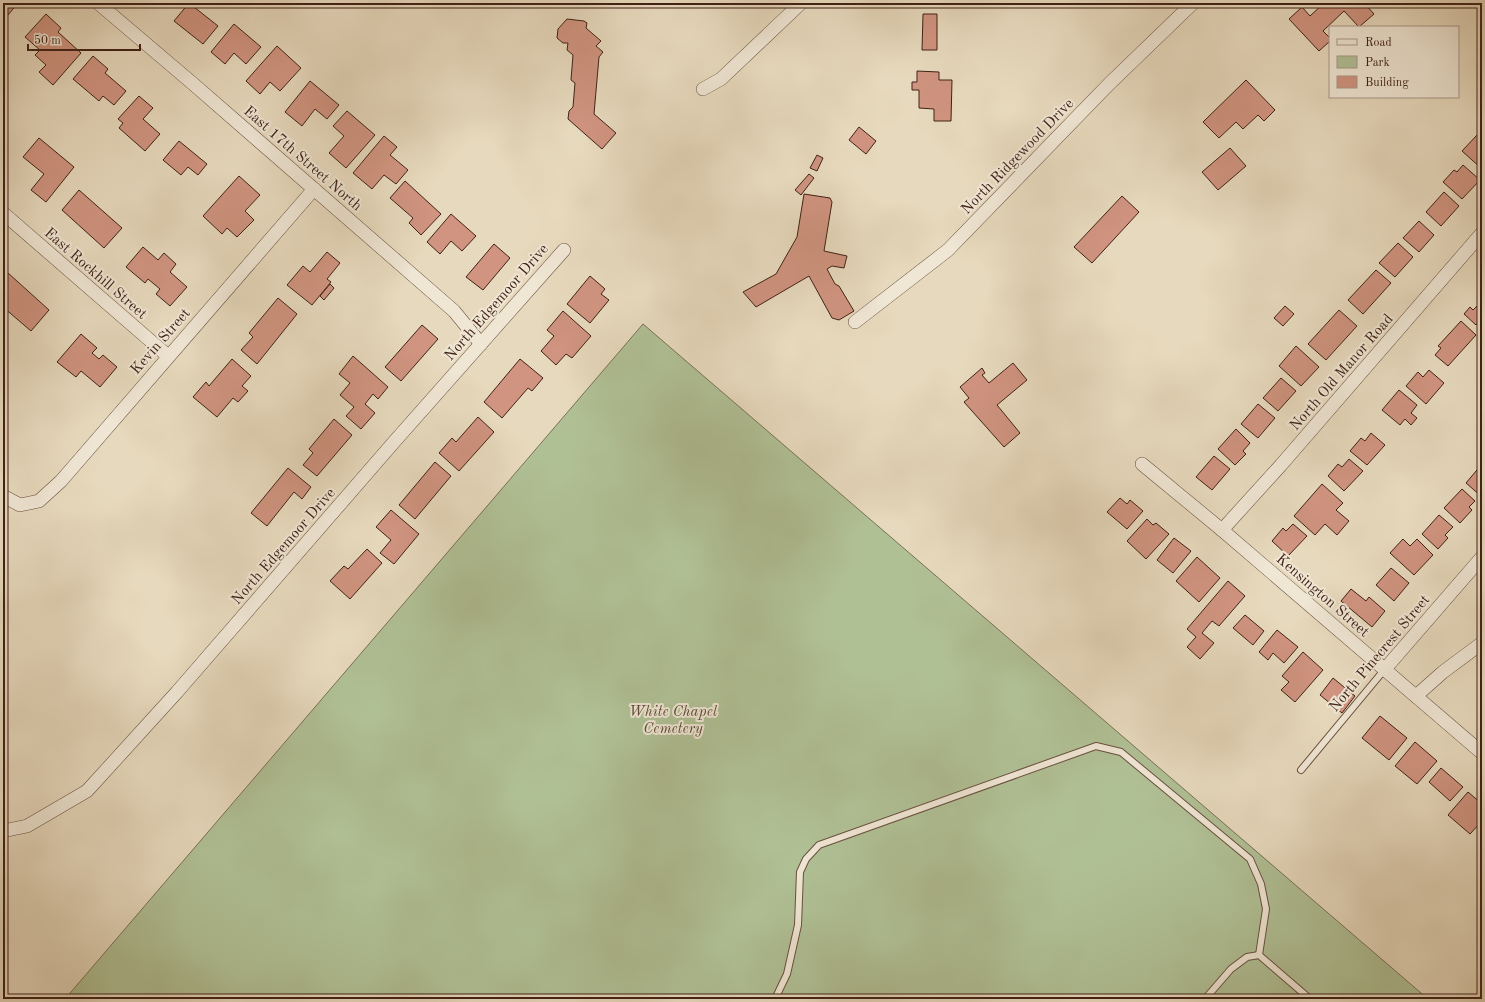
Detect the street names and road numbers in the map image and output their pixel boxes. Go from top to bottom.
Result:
street label: North Ridgewood Drive [959,96,1077,218]
street label: East 17th Street North [240,104,364,214]
street label: East Rockhill Street [41,226,149,323]
street label: North Edgemoor Drive [443,242,552,364]
street label: Kevin Street [128,306,194,378]
street label: North Old Manor Road [1288,312,1397,434]
street label: North Edgemoor Drive [230,486,339,608]
street label: Kensington Street [1273,552,1371,640]
street label: North Pinecrest Street [1327,593,1433,715]

